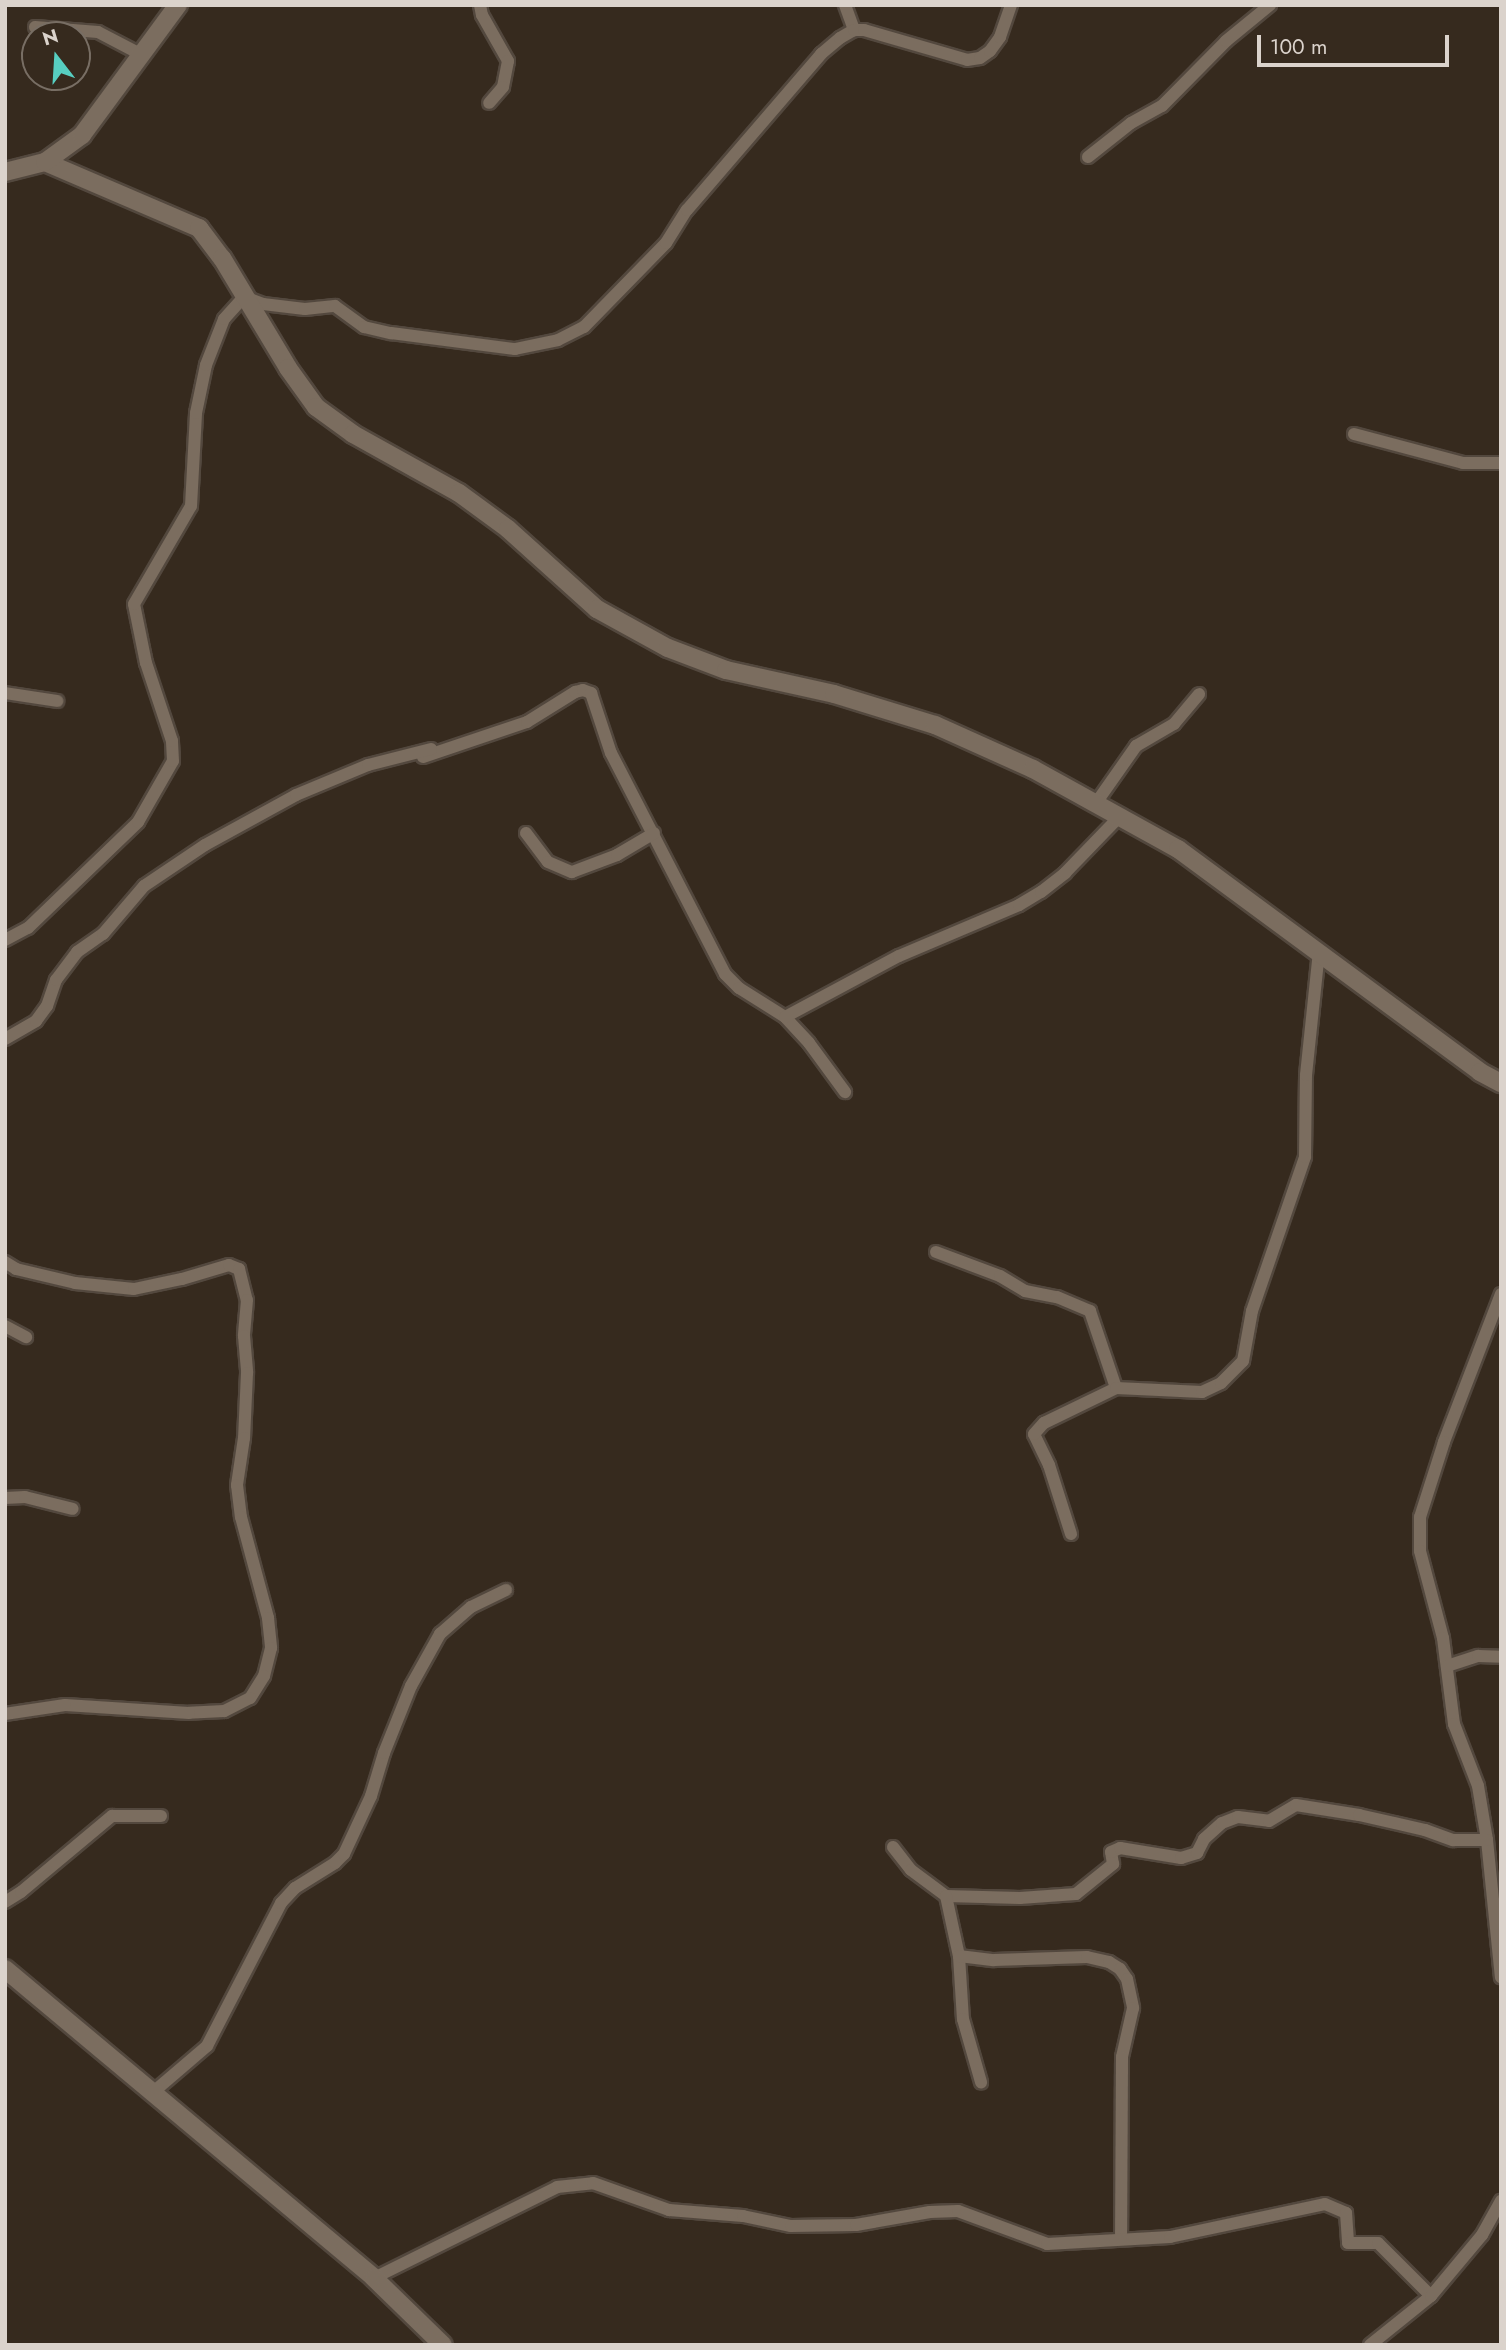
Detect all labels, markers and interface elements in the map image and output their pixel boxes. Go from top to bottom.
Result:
north arrow [21,21,91,91]
scale bar [1261,21,1454,65]
text: N [39,22,61,52]
text: 100 m [1270,32,1327,62]

